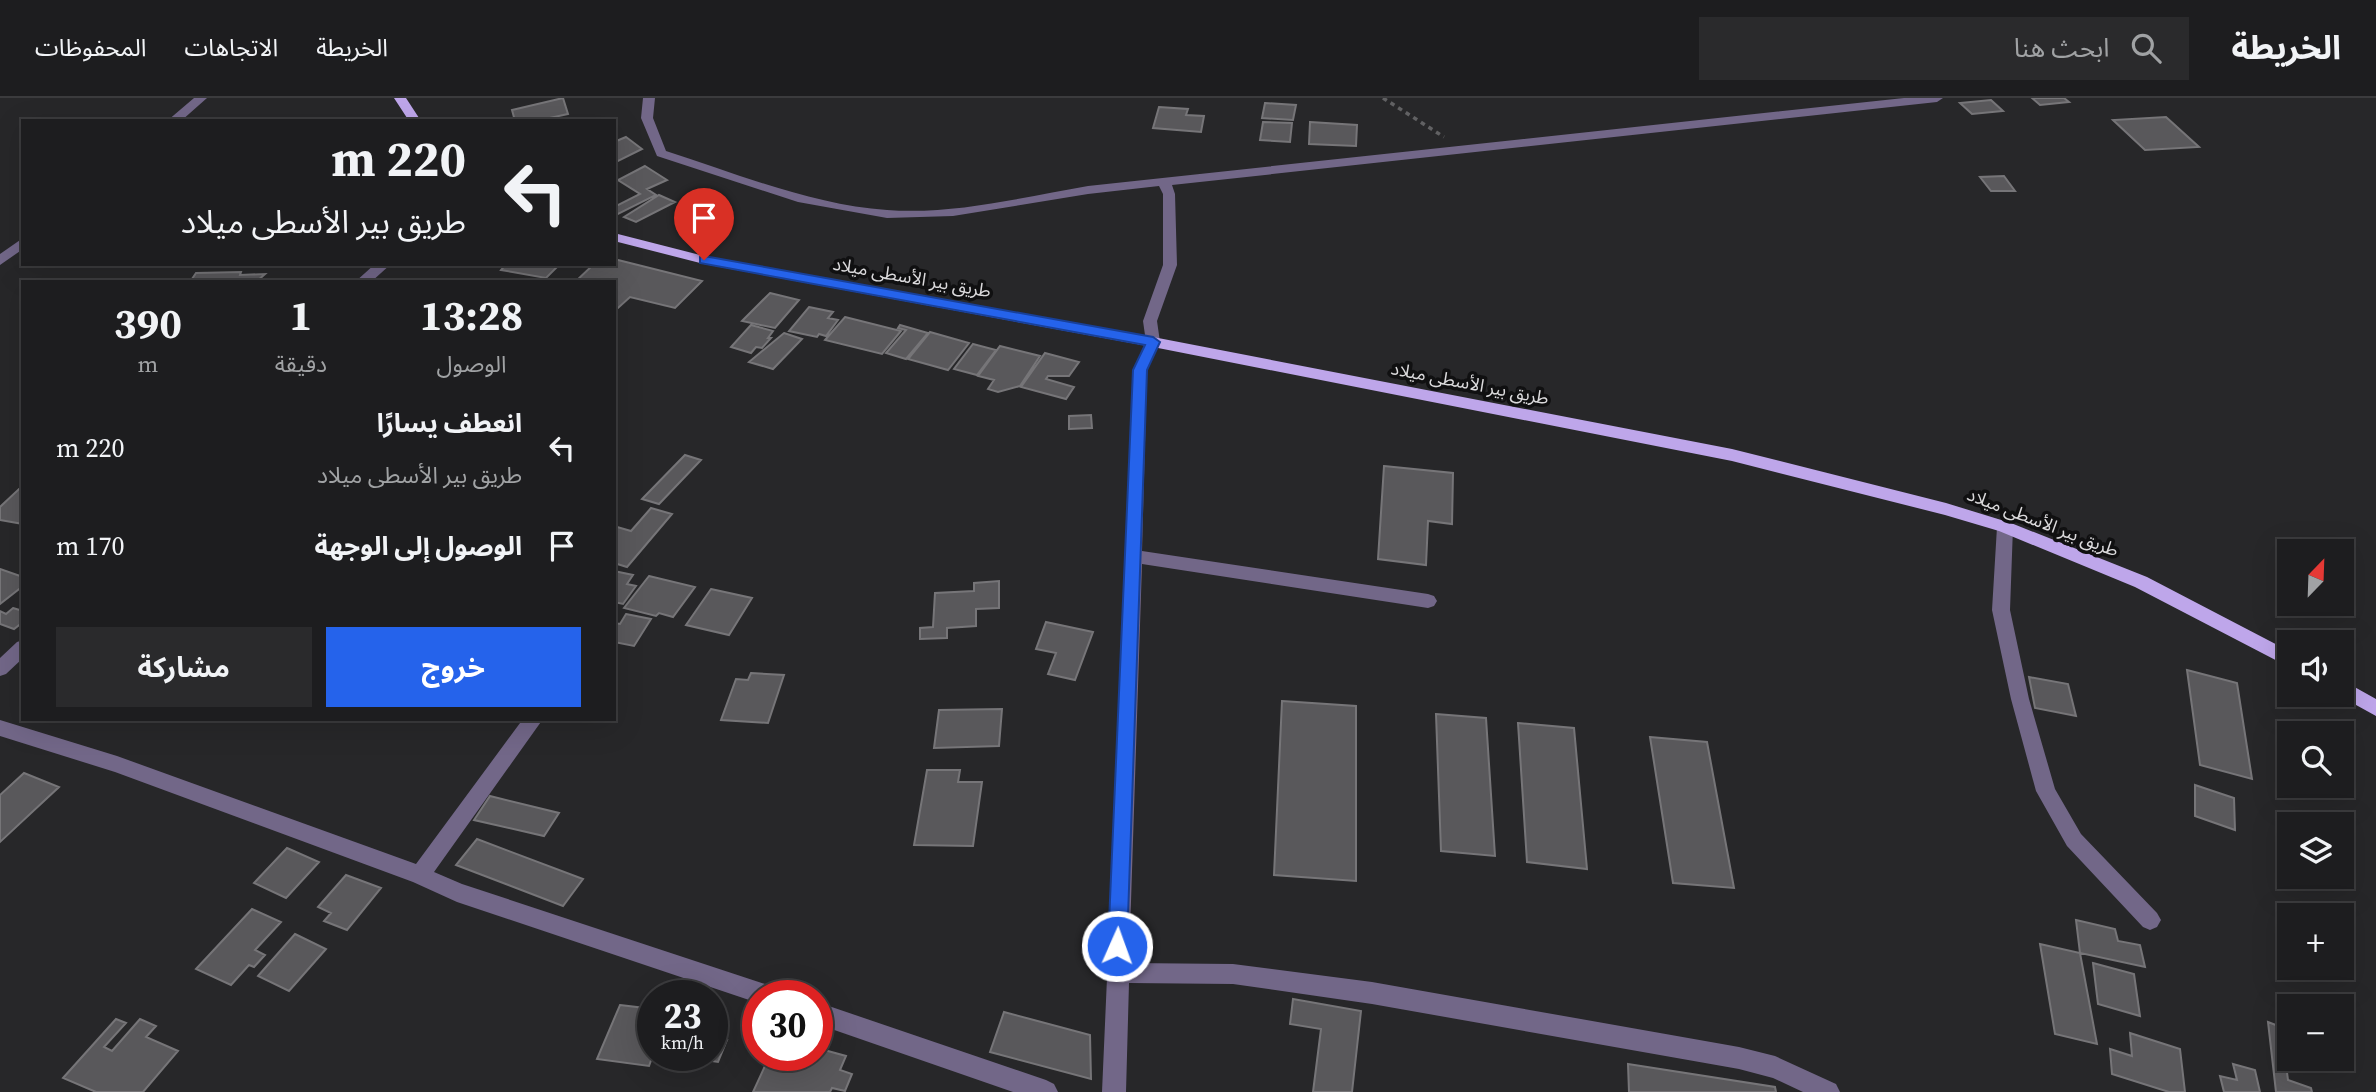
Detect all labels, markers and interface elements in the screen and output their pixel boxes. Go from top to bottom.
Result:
search box [1699,17,2189,80]
text: الخريطة [2231,25,2341,70]
icon: search [2127,29,2165,67]
text: ابحث هنا [2014,30,2109,66]
text: المحفوظات [35,31,146,64]
text: الاتجاهات [184,31,278,64]
text: الخريطة [316,31,388,64]
text: 220 m [331,125,466,192]
icon: left [490,147,581,238]
pin [674,188,734,260]
icon: arrive [685,199,723,237]
text: طريق بير الأسطى ميلاد [181,200,466,244]
street label: طريق بير الأسطى ميلاد [831,251,993,303]
text: 1 [289,286,312,344]
text: 13:28 [420,286,523,344]
text: 390 [114,294,182,352]
text: m [137,348,158,380]
text: دقيقة [275,348,327,380]
text: الوصول [437,348,506,380]
street label: طريق بير الأسطى ميلاد [1389,355,1551,411]
text: انعطف يسارًا [377,405,522,441]
icon: left [543,429,581,467]
text: 220 m [56,430,125,466]
text: طريق بير الأسطى ميلاد [317,459,522,491]
street label: طريق بير الأسطى ميلاد [1964,482,2122,562]
icon: arrive [543,527,581,565]
text: 170 m [56,528,125,564]
text: الوصول إلى الوجهة [315,528,522,564]
north arrow [2277,539,2354,616]
map controls [2277,539,2354,1071]
button: مشاركة [56,627,312,707]
button: خروج [326,627,581,707]
button: sound [2277,630,2354,707]
button: search [2277,721,2354,798]
button: layers [2277,812,2354,889]
button: + [2277,903,2354,980]
position arrow [1080,909,1154,983]
speed limit sign: 30 [742,980,833,1071]
text: 23 [664,992,701,1040]
button: − [2277,994,2354,1071]
text: km/h [661,1030,704,1055]

